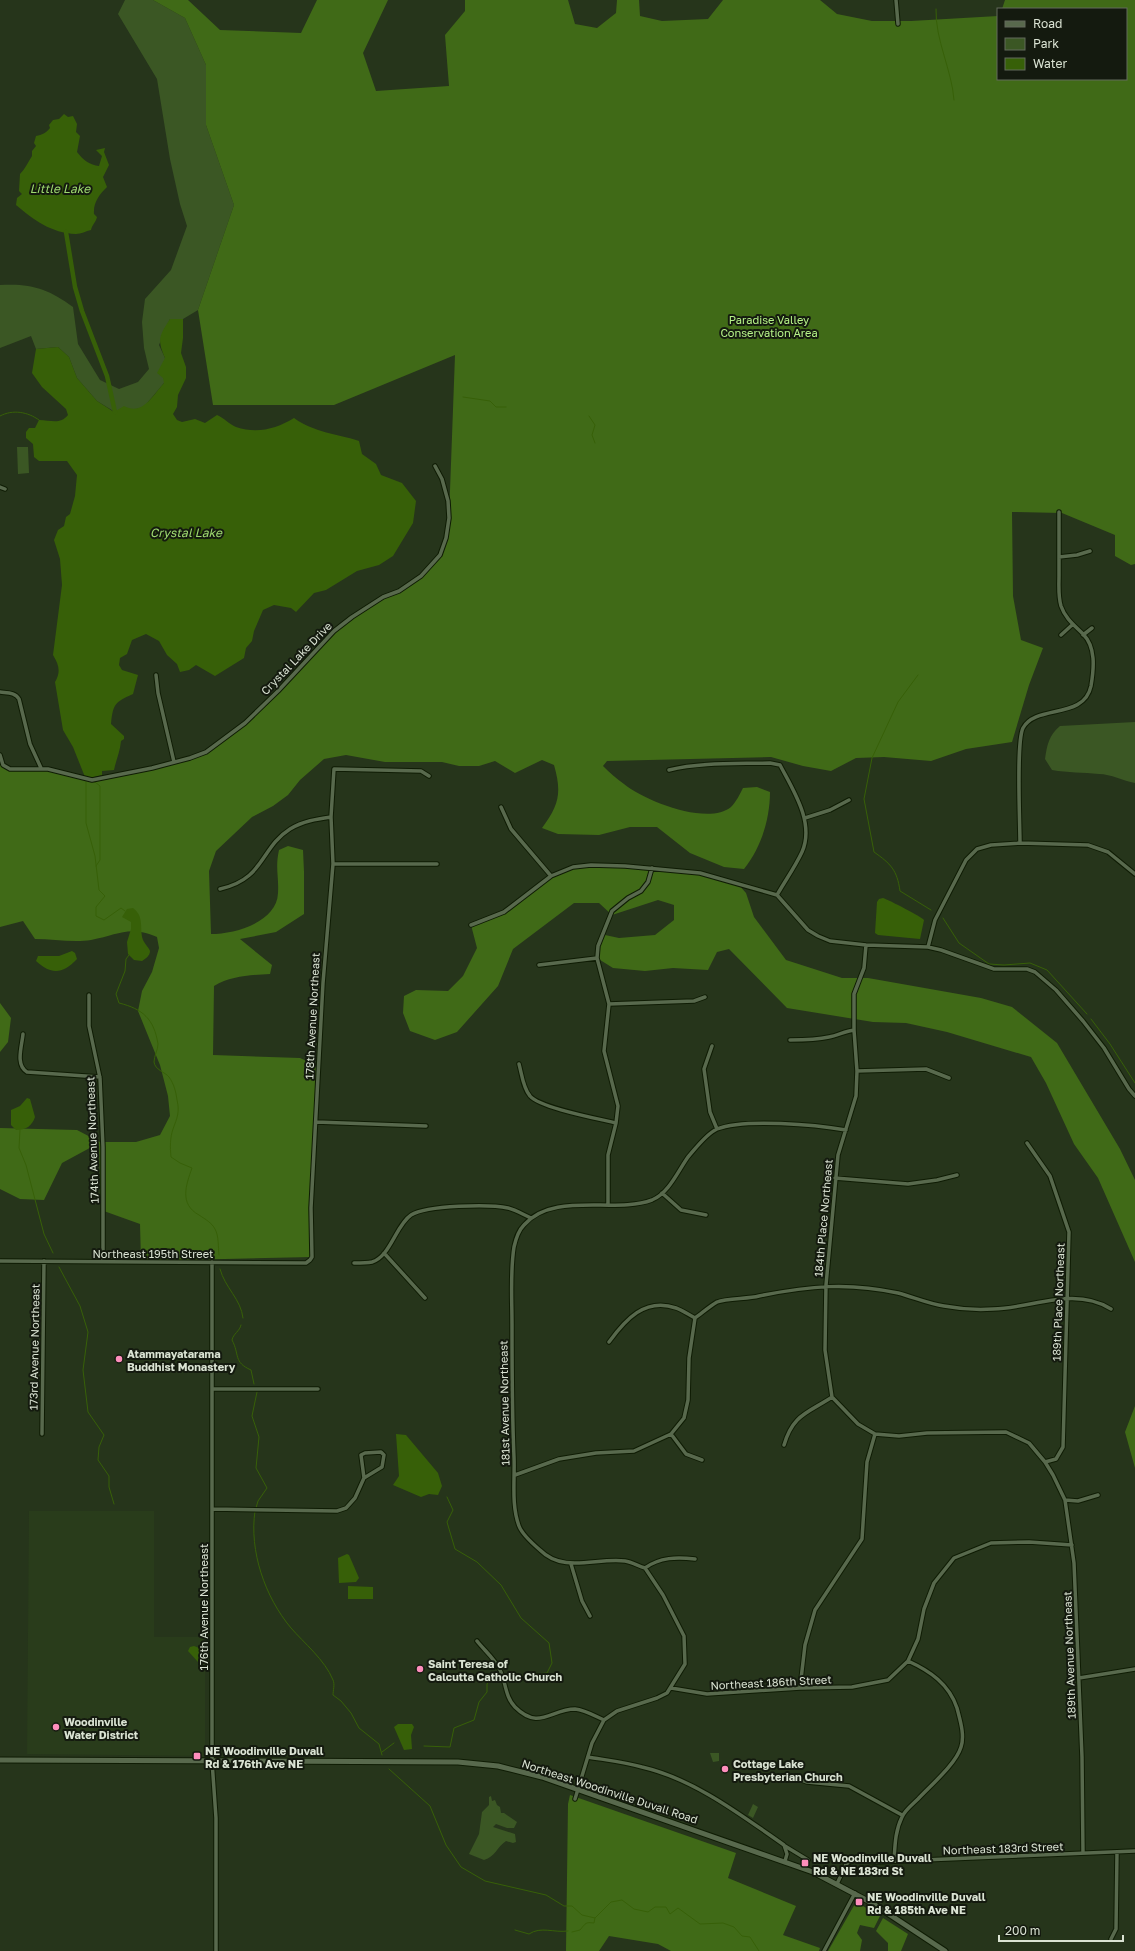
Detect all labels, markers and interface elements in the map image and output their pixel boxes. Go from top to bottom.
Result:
legend [997,8,1127,80]
text: Road [1033,16,1062,31]
text: Park [1033,36,1059,51]
text: Water [1033,56,1067,71]
water label: Little Lake [30,181,91,196]
park label: Paradise Valley Conservation Area [720,313,818,339]
water label: Crystal Lake [150,525,223,540]
street label: Crystal Lake Drive [258,619,334,697]
street label: 178th Avenue Northeast [302,952,322,1080]
street label: 174th Avenue Northeast [83,1076,101,1204]
street label: 184th Place Northeast [811,1159,835,1277]
street label: 189th Place Northeast [1049,1243,1067,1361]
street label: Northeast 195th Street [92,1247,214,1260]
street label: 173rd Avenue Northeast [26,1284,42,1410]
street label: 181st Avenue Northeast [496,1340,512,1466]
place label: Atammayatarama Buddhist Monastery [127,1347,236,1373]
marker: Atammayatarama Buddhist Monastery [114,1354,124,1364]
street label: 176th Avenue Northeast [197,1544,210,1670]
street label: 189th Avenue Northeast [1060,1591,1078,1719]
place label: Saint Teresa of Calcutta Catholic Church [428,1657,563,1683]
marker: Saint Teresa of Calcutta Catholic Church [415,1664,425,1674]
street label: Northeast 186th Street [710,1672,832,1692]
place label: Woodinville Water District [64,1715,139,1741]
marker: Woodinville Water District [51,1722,61,1732]
place label: NE Woodinville Duvall Rd & 176th Ave NE [205,1744,324,1770]
marker: NE Woodinville Duvall Rd & 176th Ave NE [192,1751,202,1761]
street label: Northeast Woodinville Duvall Road [520,1756,700,1826]
place label: Cottage Lake Presbyterian Church [733,1757,843,1783]
marker: Cottage Lake Presbyterian Church [720,1764,730,1774]
street label: Northeast 183rd Street [942,1839,1064,1857]
place label: NE Woodinville Duvall Rd & NE 183rd St [813,1851,932,1877]
marker: NE Woodinville Duvall Rd & NE 183rd St [800,1858,810,1868]
place label: NE Woodinville Duvall Rd & 185th Ave NE [867,1890,986,1916]
marker: NE Woodinville Duvall Rd & 185th Ave NE [854,1897,864,1907]
scale bar [999,1917,1123,1943]
text: 200 m [1005,1923,1040,1938]

